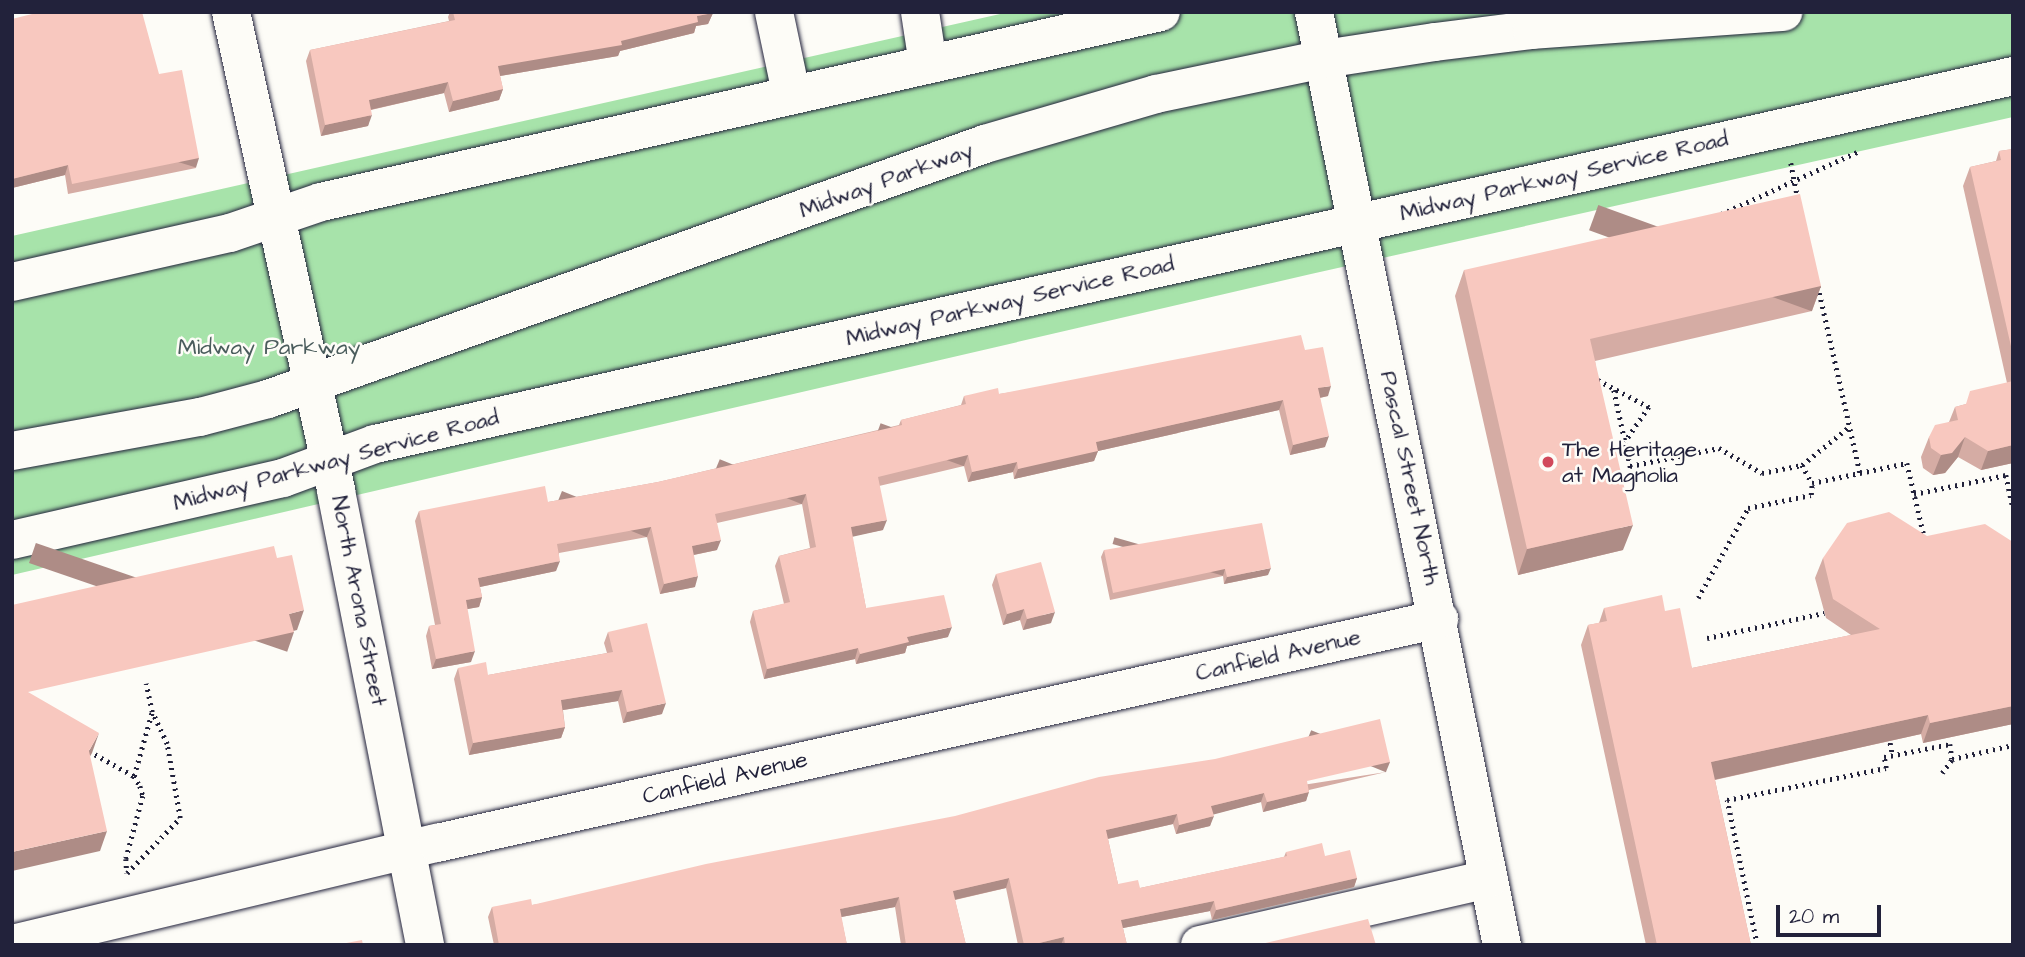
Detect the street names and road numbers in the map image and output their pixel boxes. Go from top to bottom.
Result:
street label: Midway Parkway Service Road [1397,125,1731,227]
street label: Midway Parkway [796,136,976,224]
street label: Midway Parkway Service Road [843,250,1177,352]
street label: Pascal Street North [1374,369,1446,587]
street label: Midway Parkway Service Road [170,403,502,517]
street label: North Arona Street [325,493,393,709]
street label: Canfield Avenue [1193,623,1363,687]
street label: Canfield Avenue [640,746,810,810]

